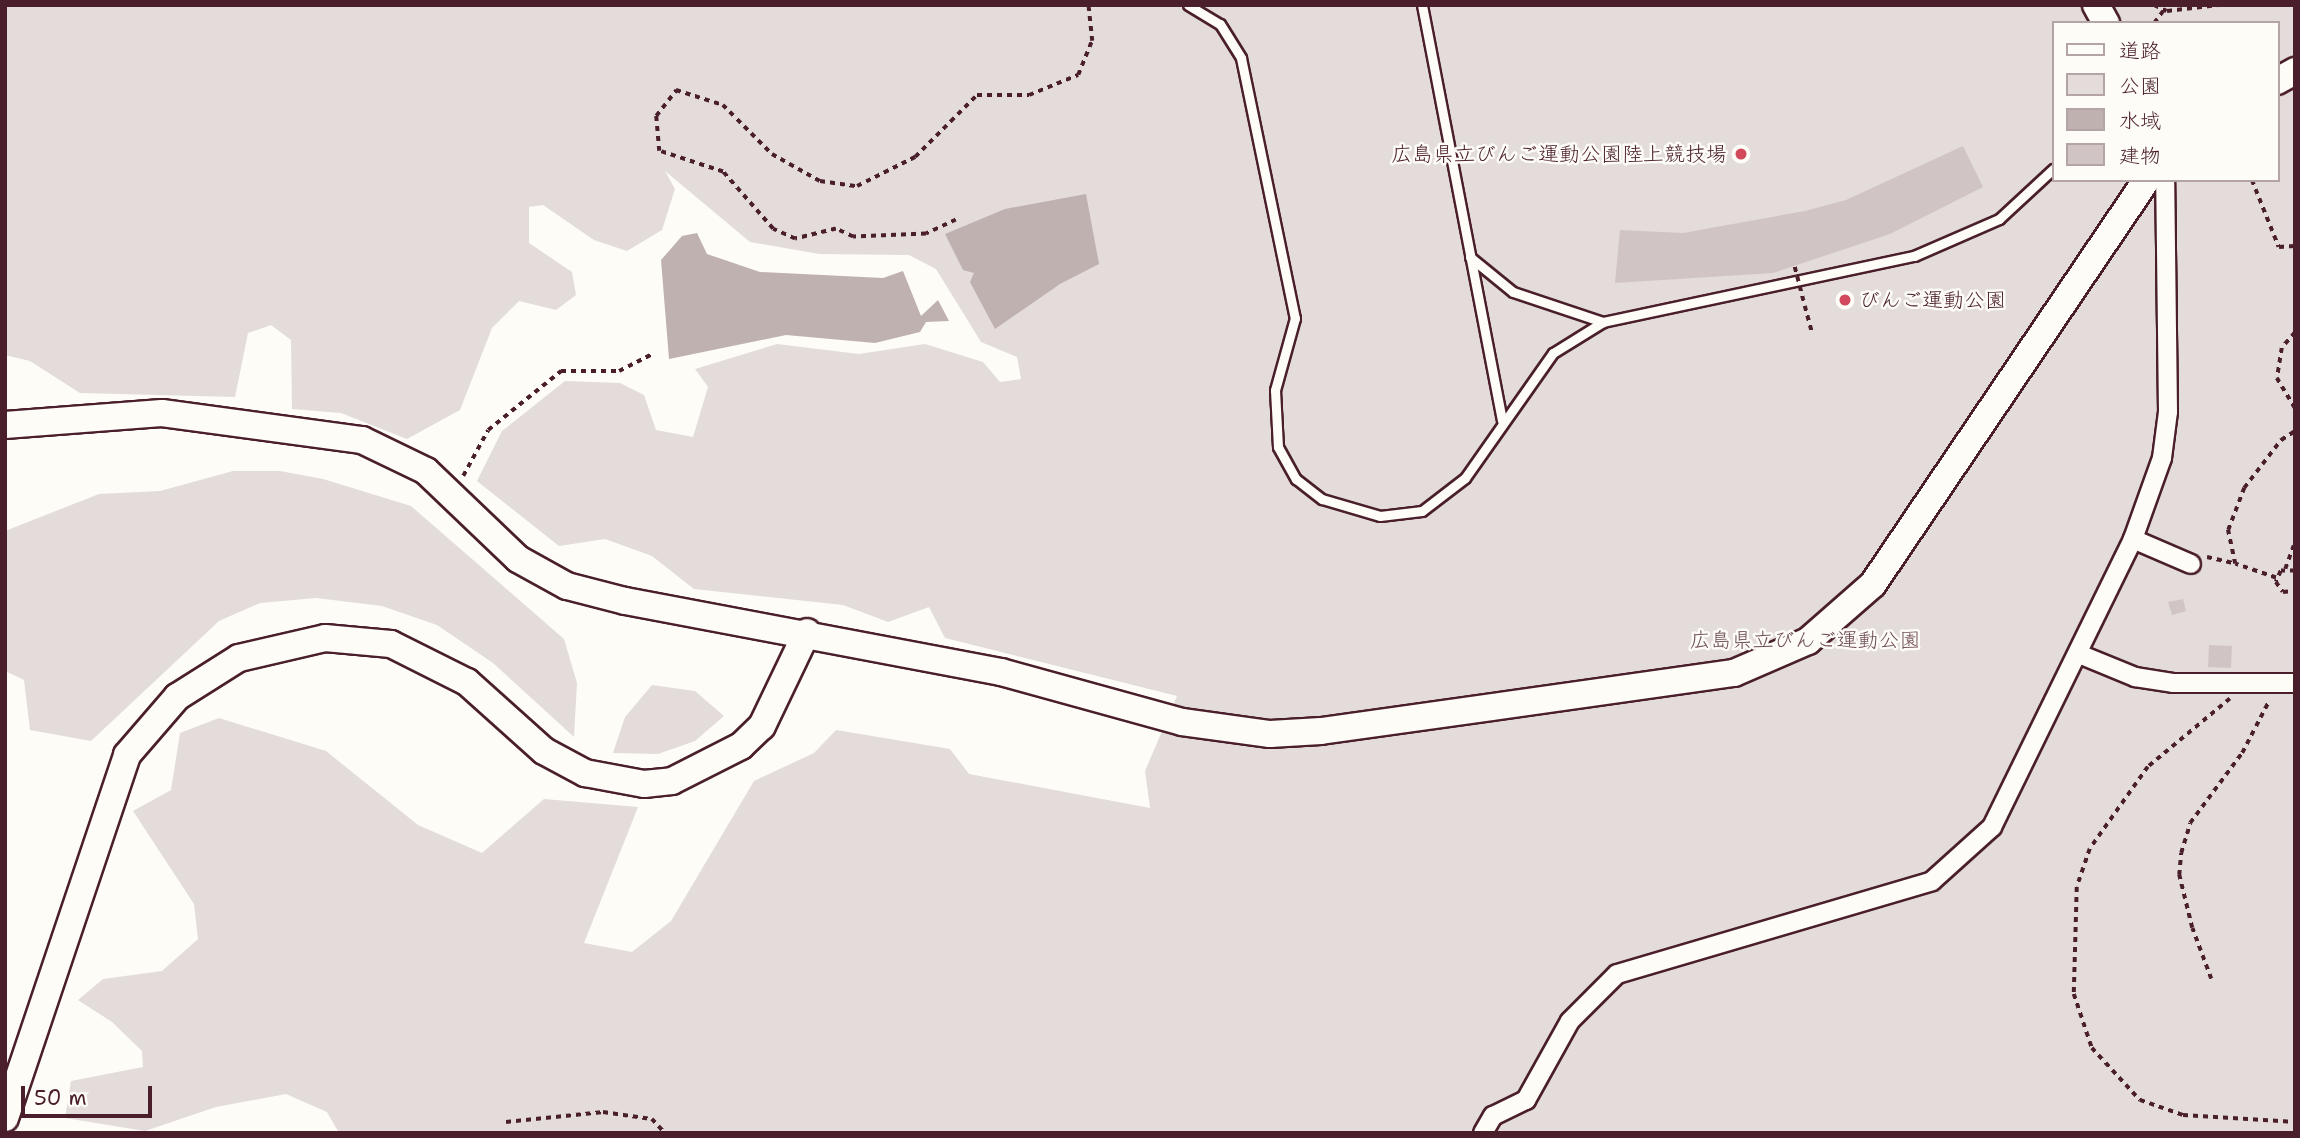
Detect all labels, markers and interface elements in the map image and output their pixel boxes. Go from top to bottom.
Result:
legend [2052,21,2279,182]
text: 道路 [2119,37,2161,65]
text: 公園 [2119,72,2161,100]
text: 水域 [2119,107,2161,135]
place label: 広島県立びんご運動公園陸上競技場 [1391,141,1727,167]
text: 建物 [2119,142,2161,170]
marker: 広島県立びんご運動公園陸上競技場 [1733,146,1749,162]
place label: びんご運動公園 [1859,287,2006,313]
marker: びんご運動公園 [1837,292,1853,308]
park label: 広島県立びんご運動公園 [1690,627,1920,653]
scale bar [24,1072,156,1116]
text: 50 m [34,1084,87,1112]

